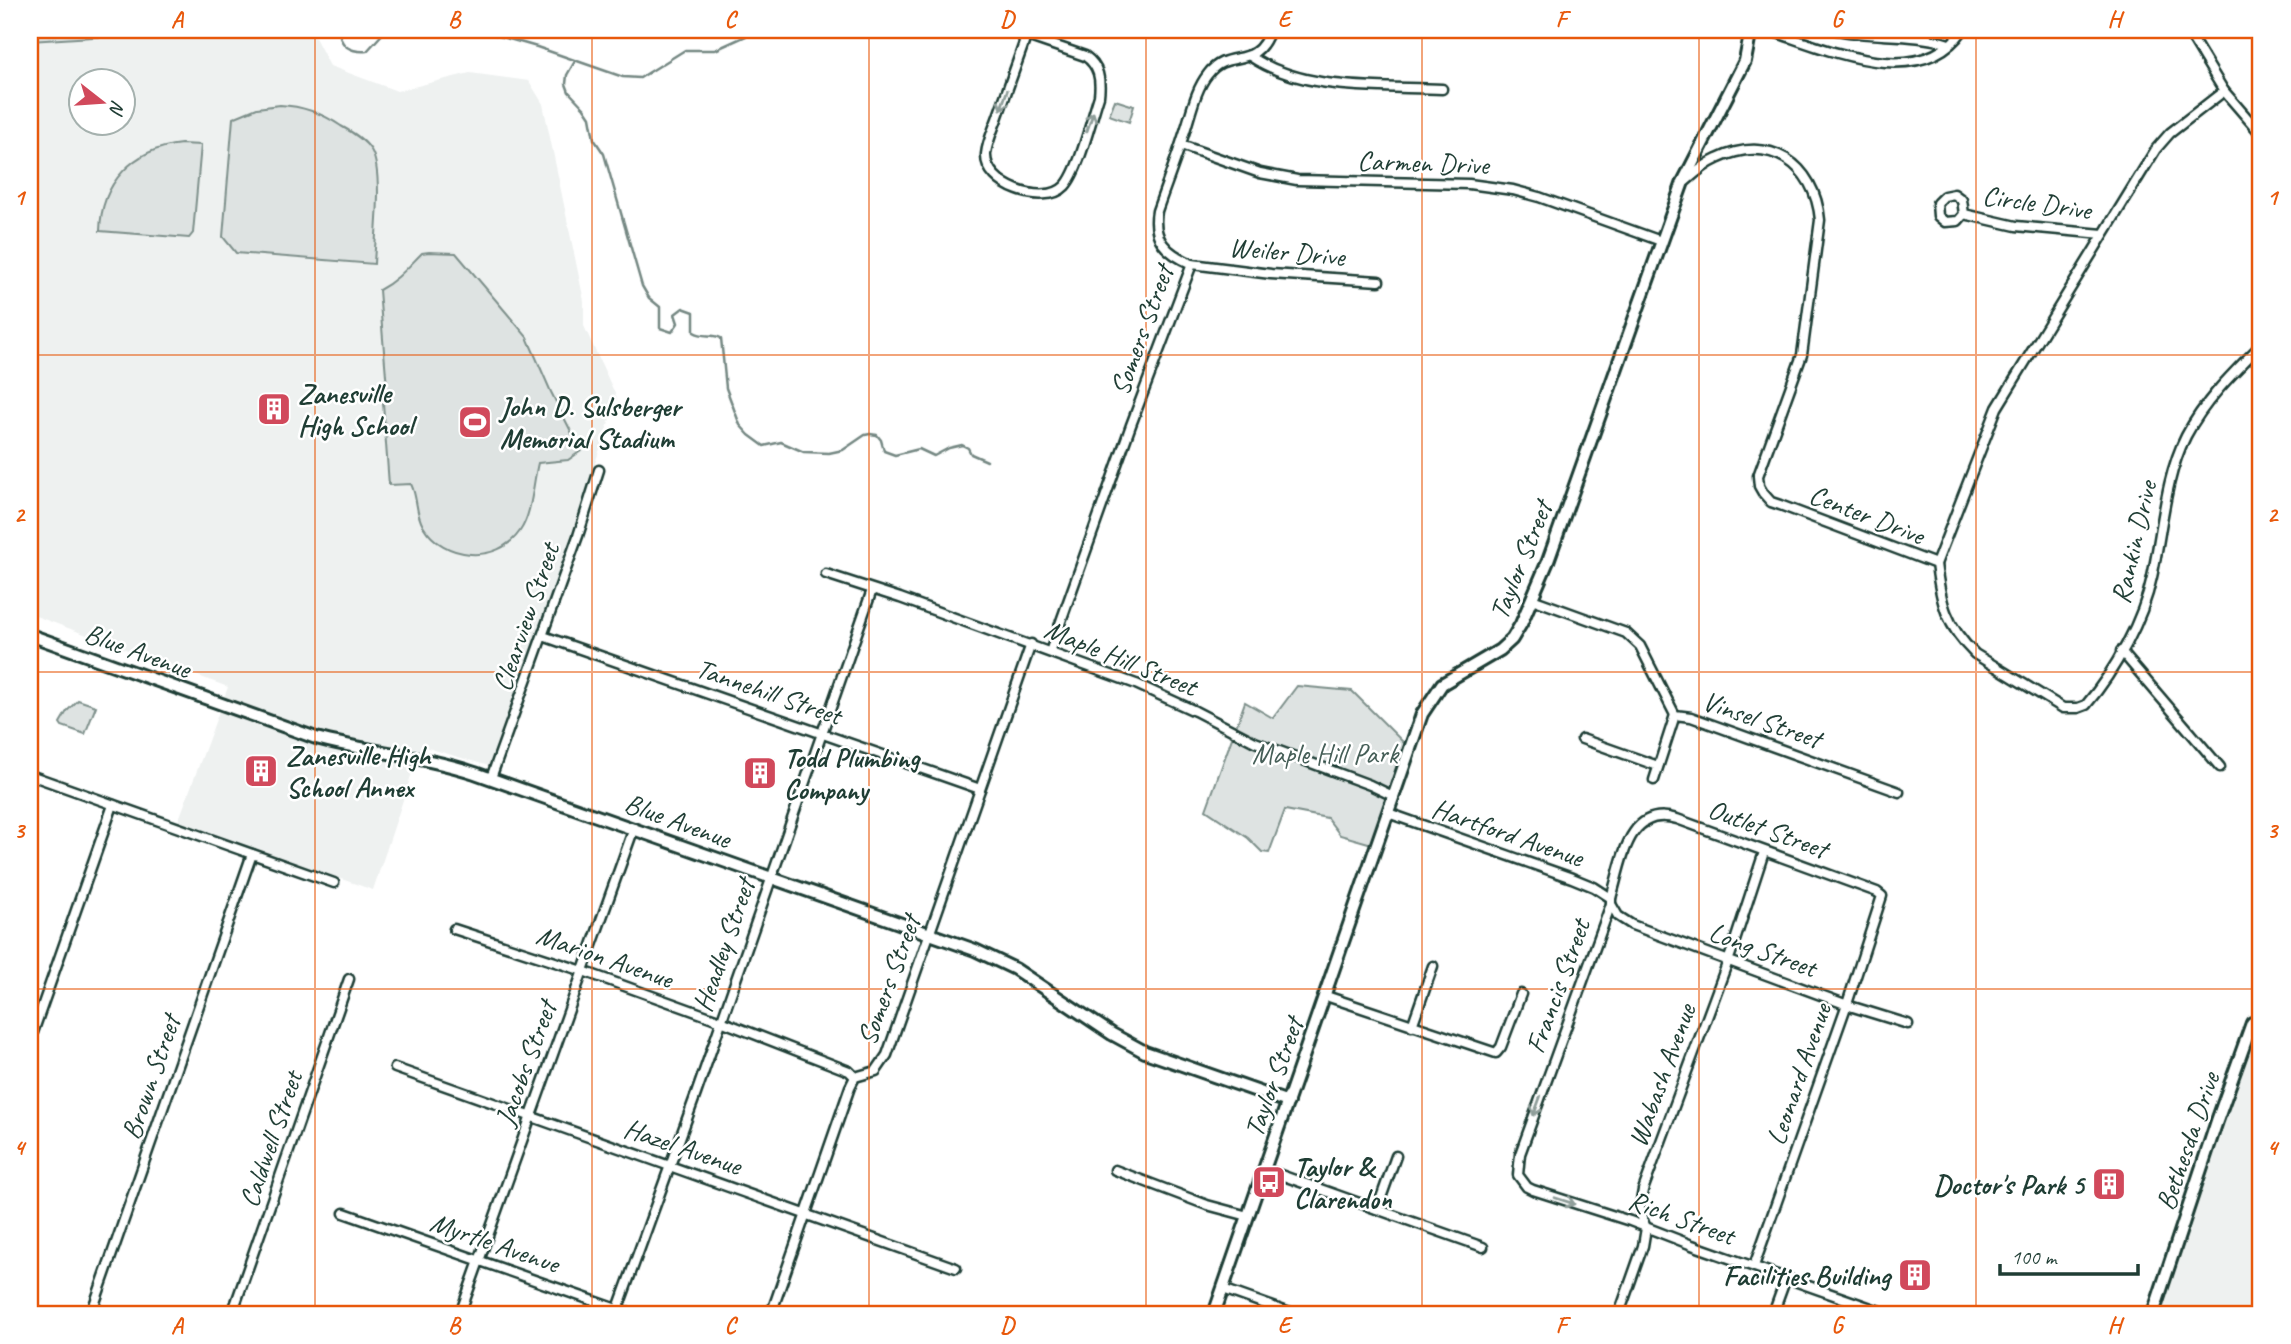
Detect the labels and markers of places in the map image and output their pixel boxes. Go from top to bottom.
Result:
place label: Zanesville High School [298,376,418,443]
place label: John D. Sulsberger Memorial Stadium [498,389,683,456]
building icon: Zanesville High School [255,390,293,428]
sports icon: John D. Sulsberger Memorial Stadium [456,403,494,441]
place label: Zanesville High School Annex [286,738,432,805]
place label: Todd Plumbing Company [784,740,921,807]
building icon: Zanesville High School Annex [242,752,280,790]
building icon: Todd Plumbing Company [741,754,779,792]
place label: Taylor & Clarendon [1294,1149,1393,1216]
bus stop icon: Taylor & Clarendon [1250,1163,1288,1201]
building icon: Doctor's Park 5 [2090,1165,2128,1203]
place label: Doctor's Park 5 [1934,1167,2087,1202]
building icon: Facilities Building [1896,1256,1934,1294]
place label: Facilities Building [1723,1258,1893,1293]

